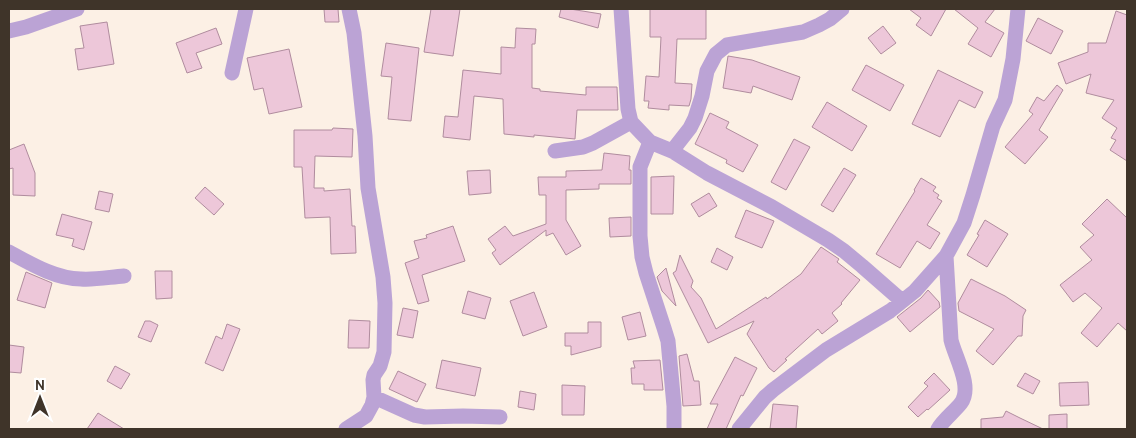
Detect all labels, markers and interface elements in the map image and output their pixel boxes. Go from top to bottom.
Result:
north arrow [15,373,65,423]
text: N [35,376,45,394]

